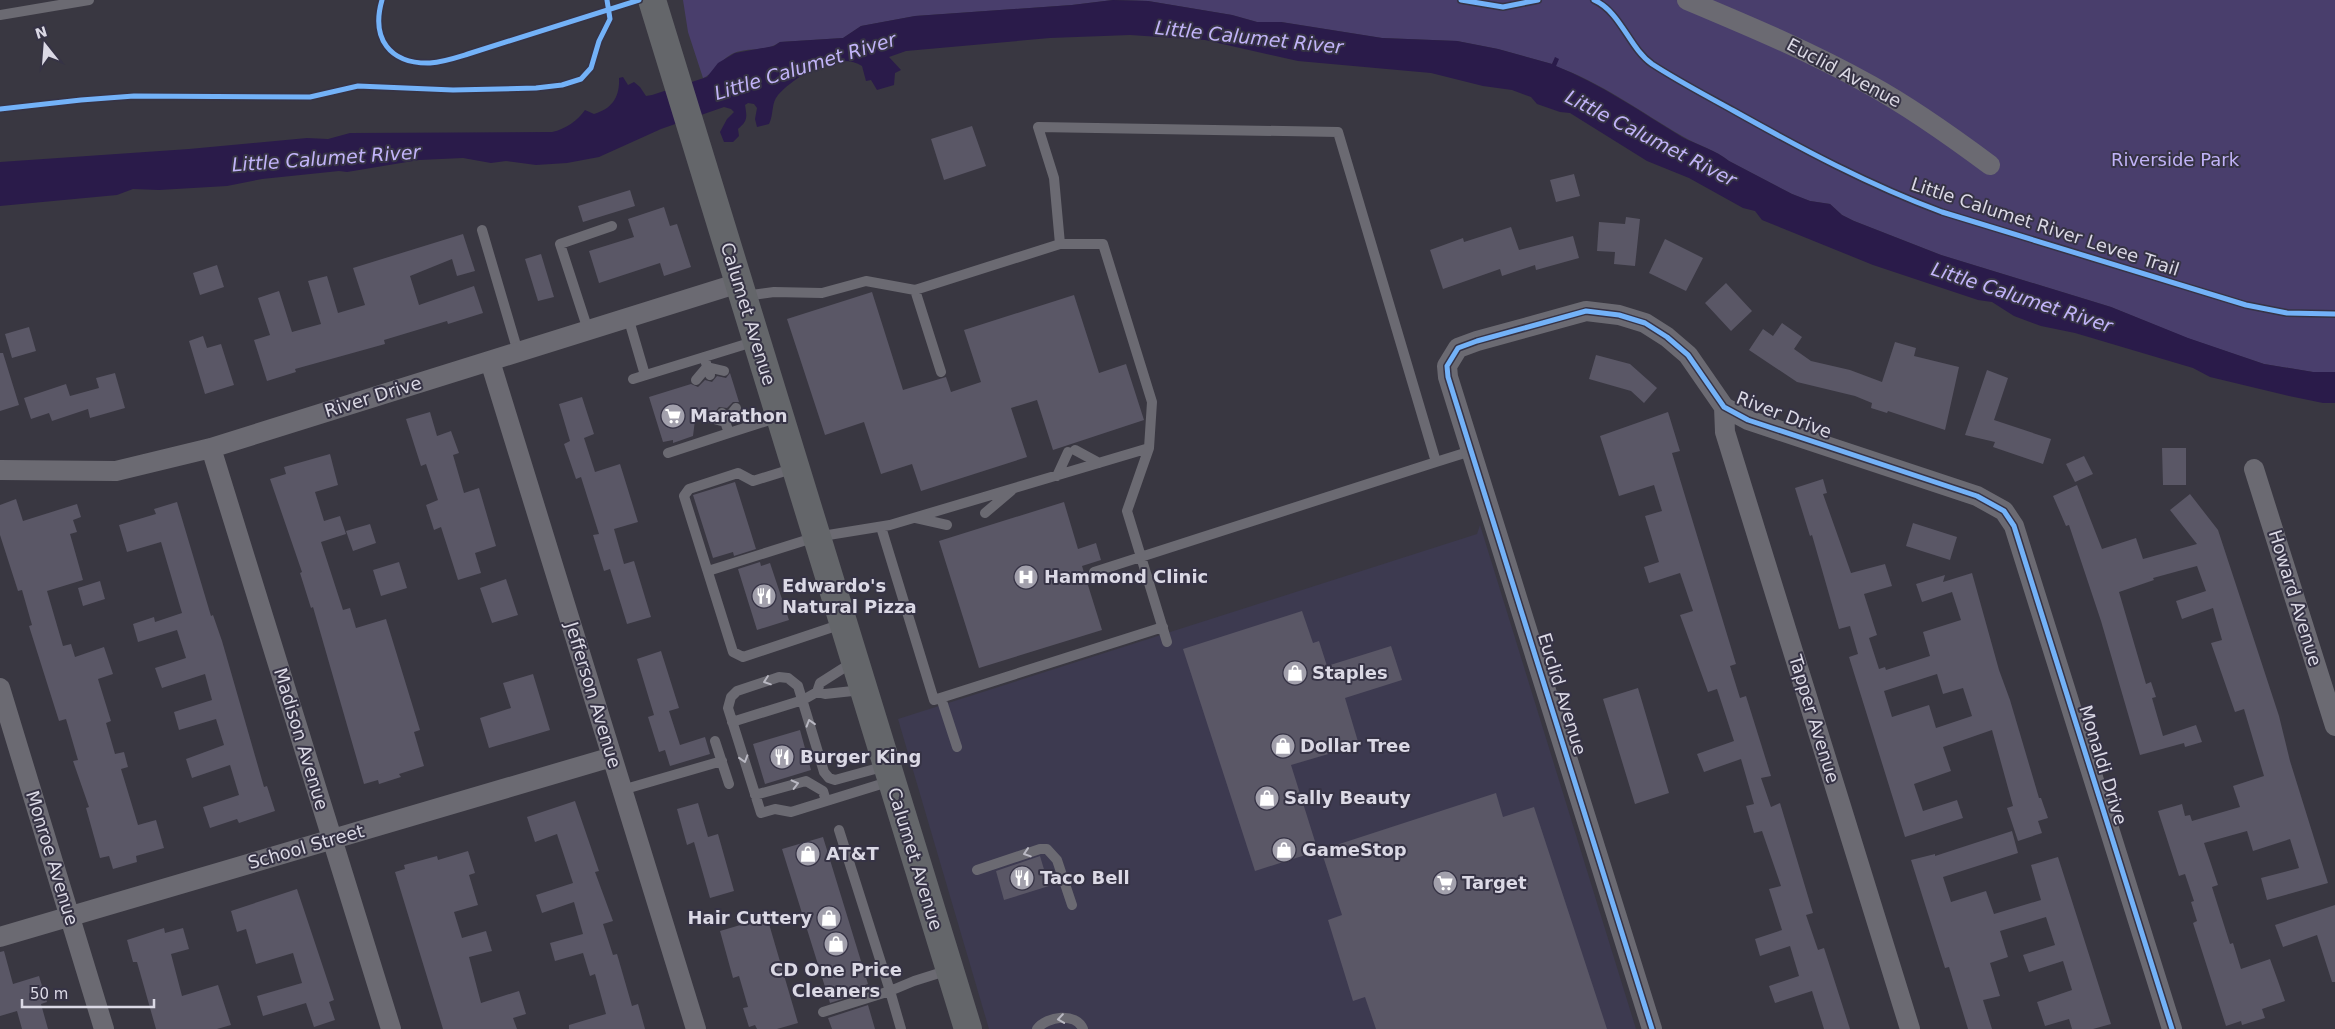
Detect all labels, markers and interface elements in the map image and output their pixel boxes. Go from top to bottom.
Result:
water label: Little Calumet River [1154,16,1345,58]
north arrow [20,20,70,70]
text: N [33,23,49,42]
water label: Little Calumet River [711,28,900,104]
street label: Euclid Avenue [1783,34,1905,112]
water label: Little Calumet River [1562,85,1741,191]
water label: Little Calumet River [231,140,422,176]
park label: Riverside Park [2111,149,2240,170]
street label: Little Calumet River Levee Trail [1908,173,2182,280]
street label: Calumet Avenue [717,240,780,388]
water label: Little Calumet River [1929,257,2116,337]
street label: River Drive [322,372,424,421]
street label: River Drive [1734,387,1835,442]
supermarket icon: Marathon [660,403,686,429]
place label: Marathon [690,405,788,426]
street label: Howard Avenue [2265,527,2326,669]
hospital icon: Hammond Clinic [1013,564,1039,590]
place label: Hammond Clinic [1044,566,1208,587]
place label: Edwardo's Natural Pizza [782,575,917,617]
restaurant icon: Edwardo's Natural Pizza [751,583,777,609]
street label: Jefferson Avenue [561,618,626,770]
street label: Euclid Avenue [1534,630,1591,758]
street label: Tapper Avenue [1785,651,1844,786]
shop icon: Staples [1282,660,1308,686]
place label: Staples [1312,662,1388,683]
street label: Madison Avenue [270,665,333,812]
one-way arrow [763,675,772,685]
street label: Monaldi Drive [2075,702,2132,827]
one-way arrow [805,719,815,728]
shop icon: Dollar Tree [1270,733,1296,759]
place label: Dollar Tree [1300,735,1411,756]
restaurant icon: Burger King [769,744,795,770]
place label: Burger King [800,746,921,767]
one-way arrow [738,754,748,762]
one-way arrow [790,779,799,790]
street label: Calumet Avenue [884,785,947,933]
shop icon: Sally Beauty [1254,785,1280,811]
place label: Sally Beauty [1284,787,1411,808]
street label: Monroe Avenue [22,788,83,928]
street label: School Street [245,820,367,873]
shop icon: GameStop [1271,837,1297,863]
place label: GameStop [1302,839,1407,860]
shop icon: AT&T [795,841,821,867]
place label: AT&T [826,843,880,864]
one-way arrow [1023,848,1031,858]
restaurant icon: Taco Bell [1009,865,1035,891]
place label: Taco Bell [1040,867,1130,888]
supermarket icon: Target [1432,870,1458,896]
place label: Target [1462,872,1527,893]
shop icon: Hair Cuttery [816,905,842,931]
place label: Hair Cuttery [687,907,812,928]
shop icon: CD One Price Cleaners [823,931,849,957]
place label: CD One Price Cleaners [770,959,902,1001]
scale bar [22,976,155,1008]
text: 50 m [30,985,68,1003]
one-way arrow [1057,1013,1065,1024]

